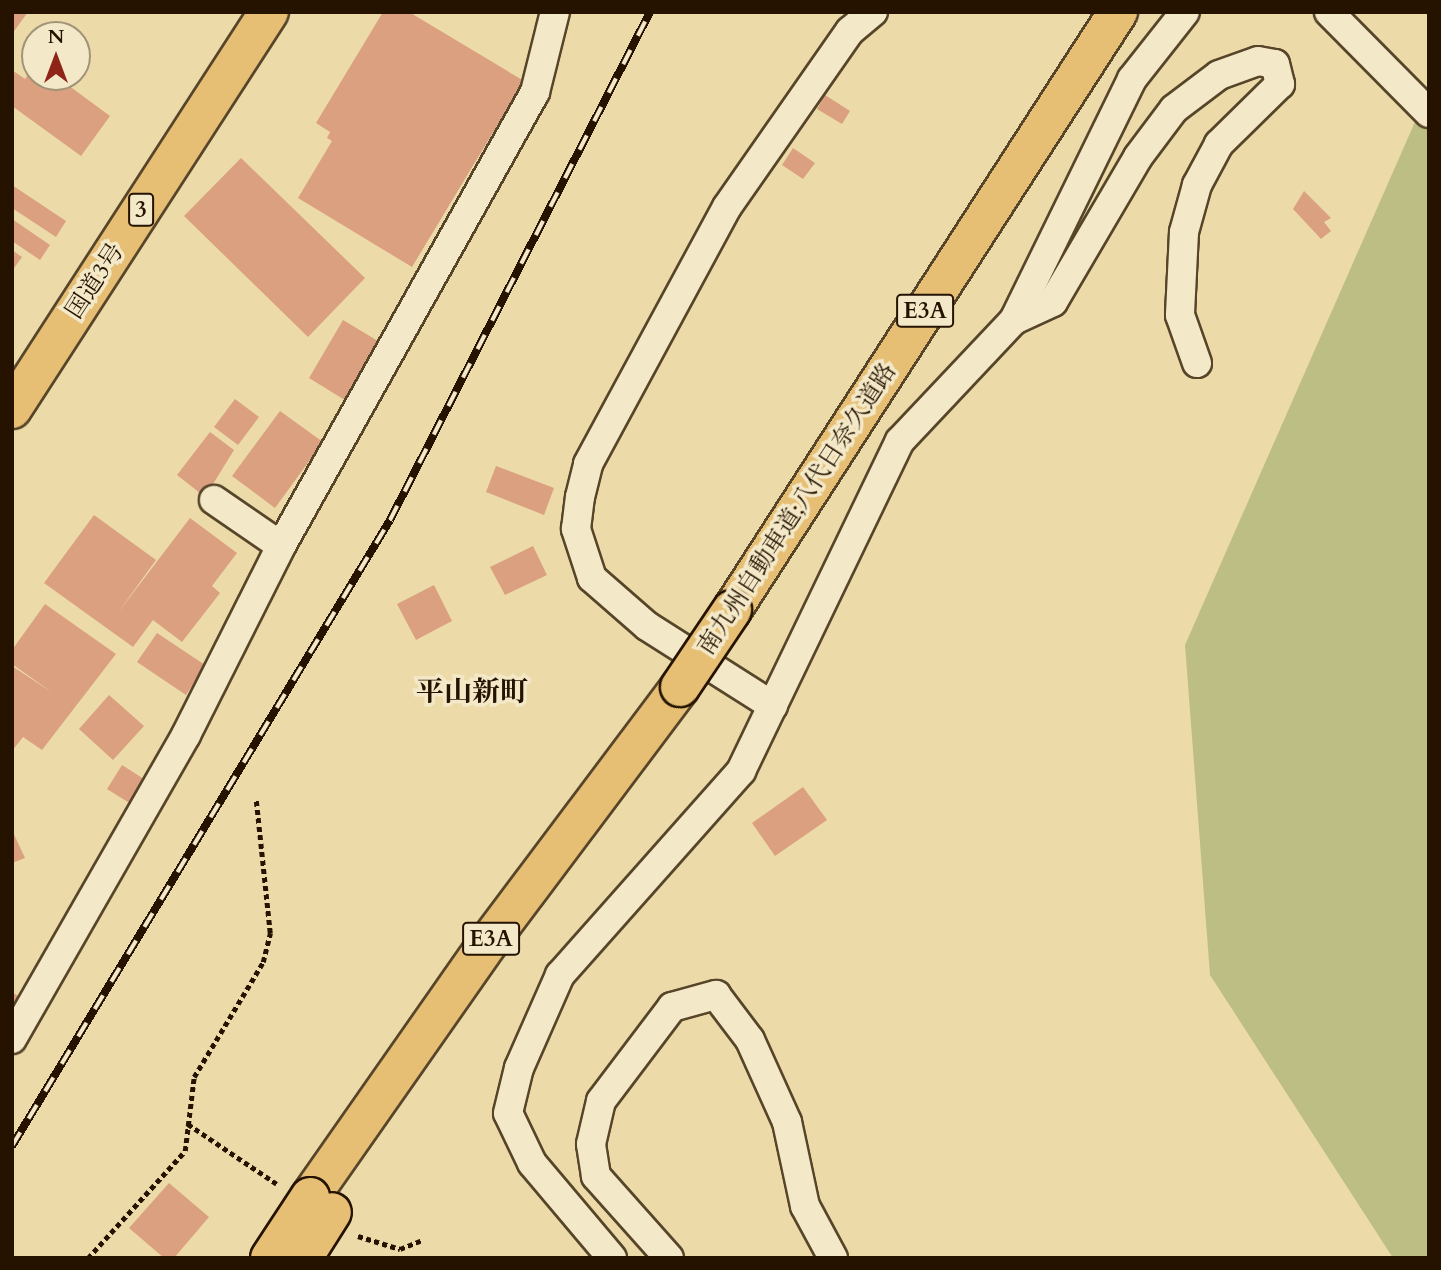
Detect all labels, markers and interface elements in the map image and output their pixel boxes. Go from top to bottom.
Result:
north arrow [21,21,91,91]
text: N [48,24,64,50]
road number: 3 [127,190,155,230]
street label: 国道3号 [60,238,130,324]
road number: E3A [895,292,955,330]
street label: 南九州自動車道;八代日奈久道路 [692,358,902,660]
district label: 平山新町 [416,675,528,709]
road number: E3A [461,920,521,958]

